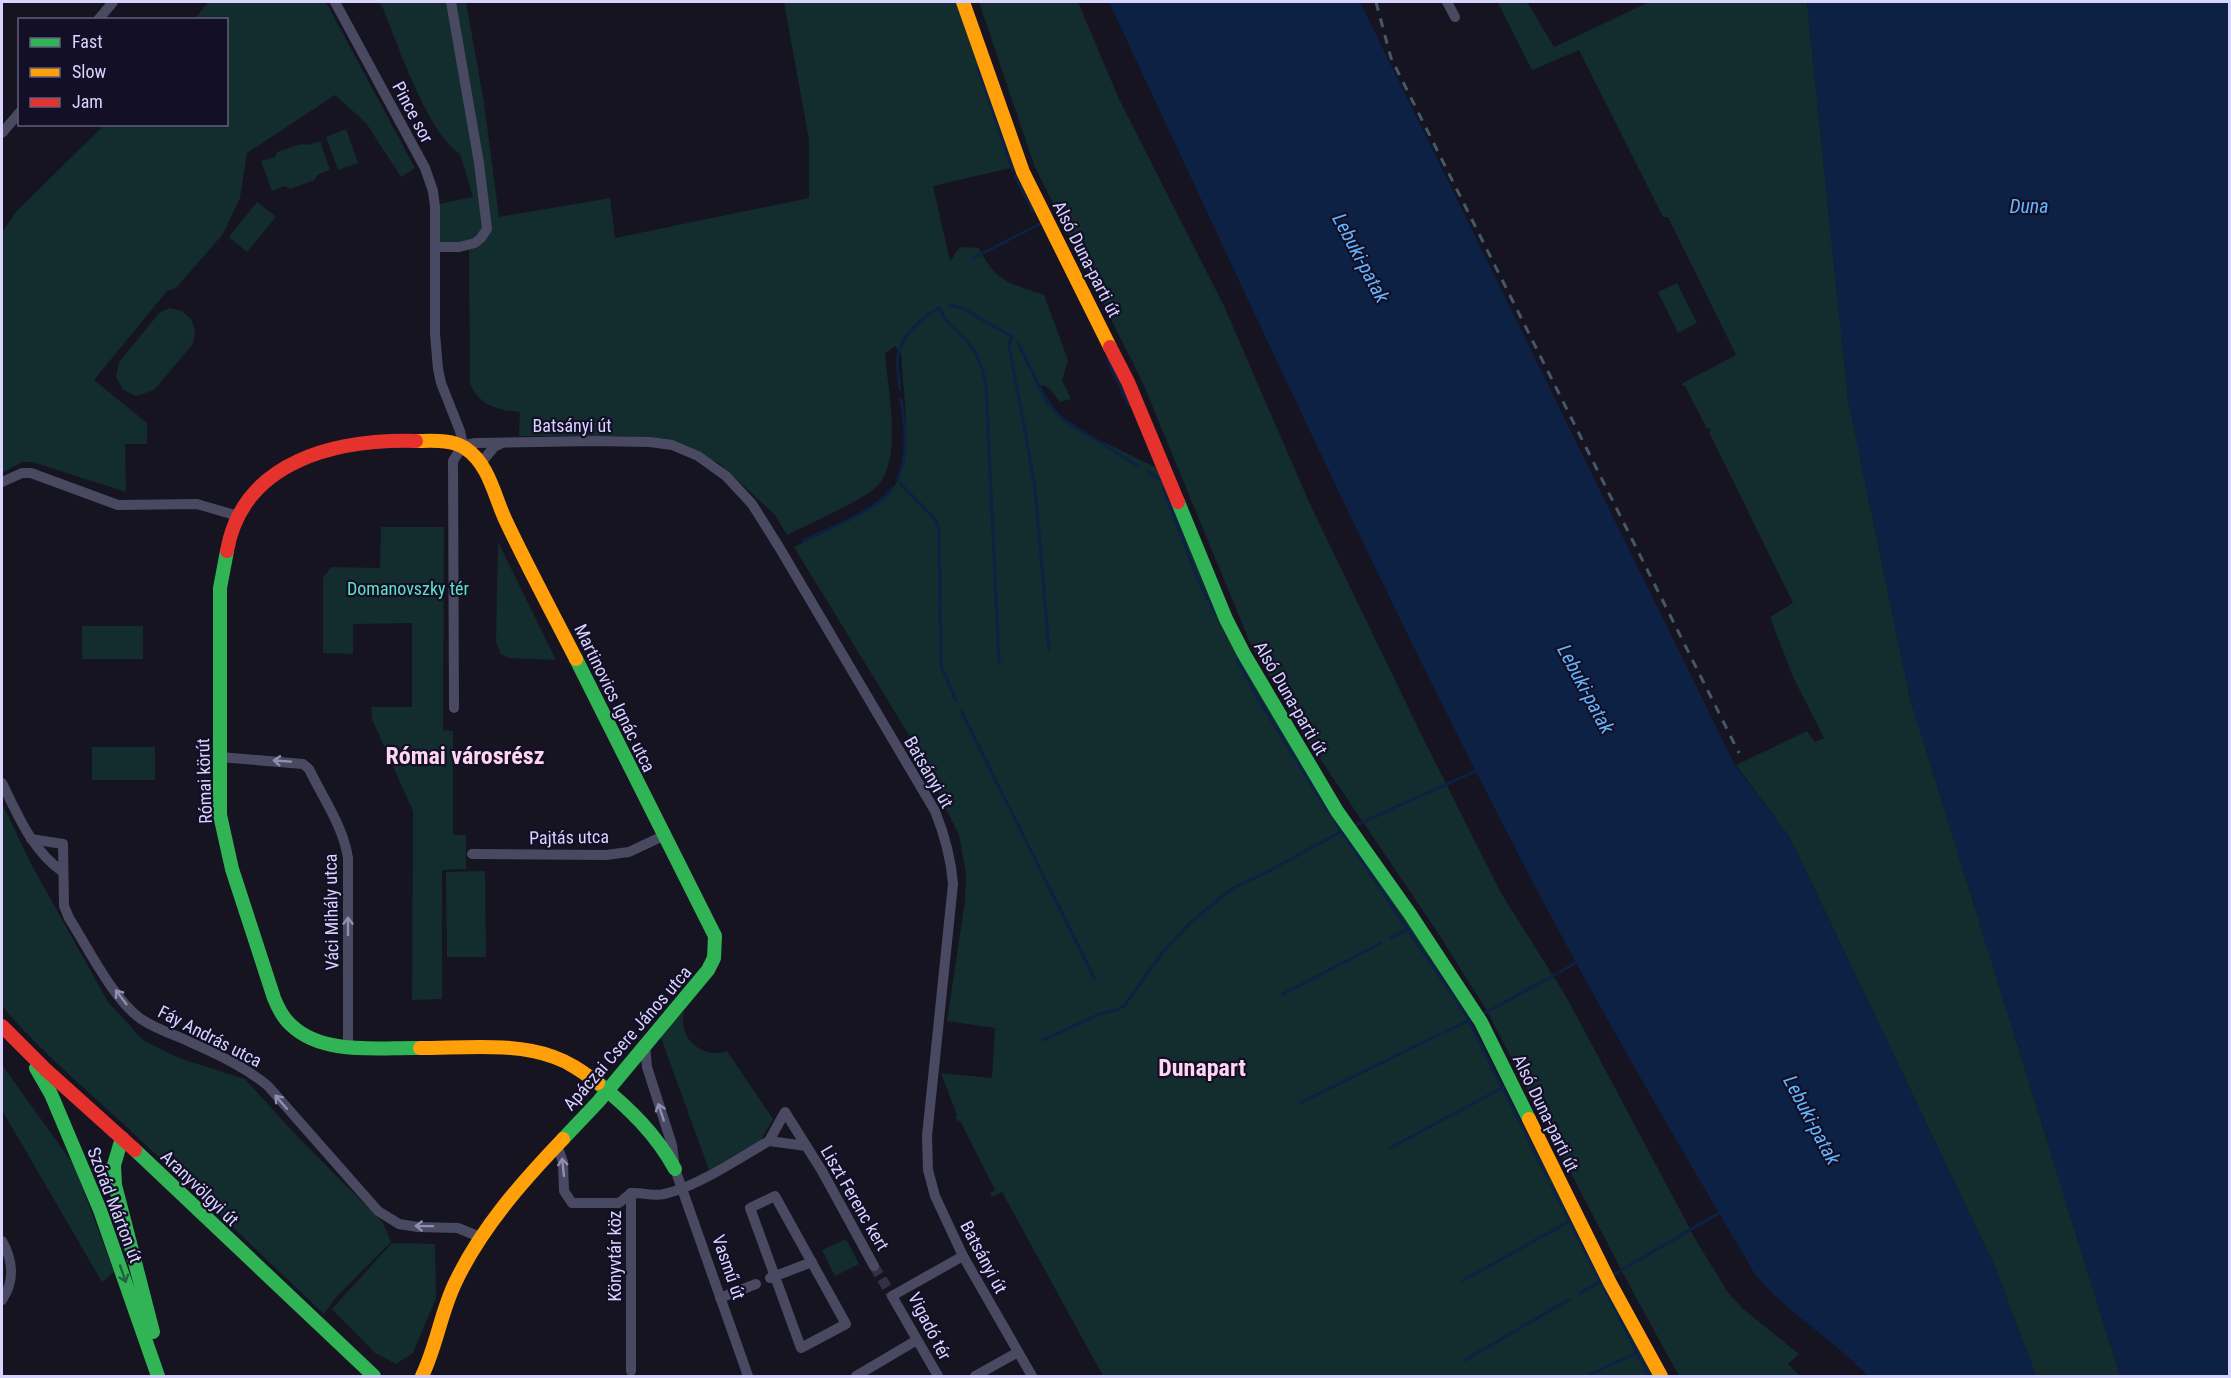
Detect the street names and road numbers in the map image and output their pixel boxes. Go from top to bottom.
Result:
street label: Pince sor [388,78,438,147]
street label: Alsó Duna-parti út [1049,197,1125,321]
street label: Batsányi út [532,415,612,436]
street label: Martinovics Ignác utca [570,621,660,775]
street label: Alsó Duna-parti út [1250,637,1332,759]
street label: Batsányi út [900,732,958,812]
street label: Római körút [192,738,216,824]
street label: Pajtás utca [529,826,609,848]
street label: Váci Mihály utca [319,853,343,971]
street label: Apáczai Csere János utca [559,962,695,1114]
street label: Fáy András utca [155,1001,265,1071]
street label: Alsó Duna-parti út [1509,1051,1583,1175]
street label: Liszt Ferenc kert [816,1142,894,1254]
street label: Szórád Márton út [83,1144,147,1266]
street label: Aranyvölgyi út [157,1146,243,1230]
street label: Könyvtár köz [604,1210,625,1302]
street label: Batsányi út [956,1217,1012,1297]
street label: Vasmű út [708,1232,750,1302]
street label: Vigadó tér [904,1289,956,1364]

